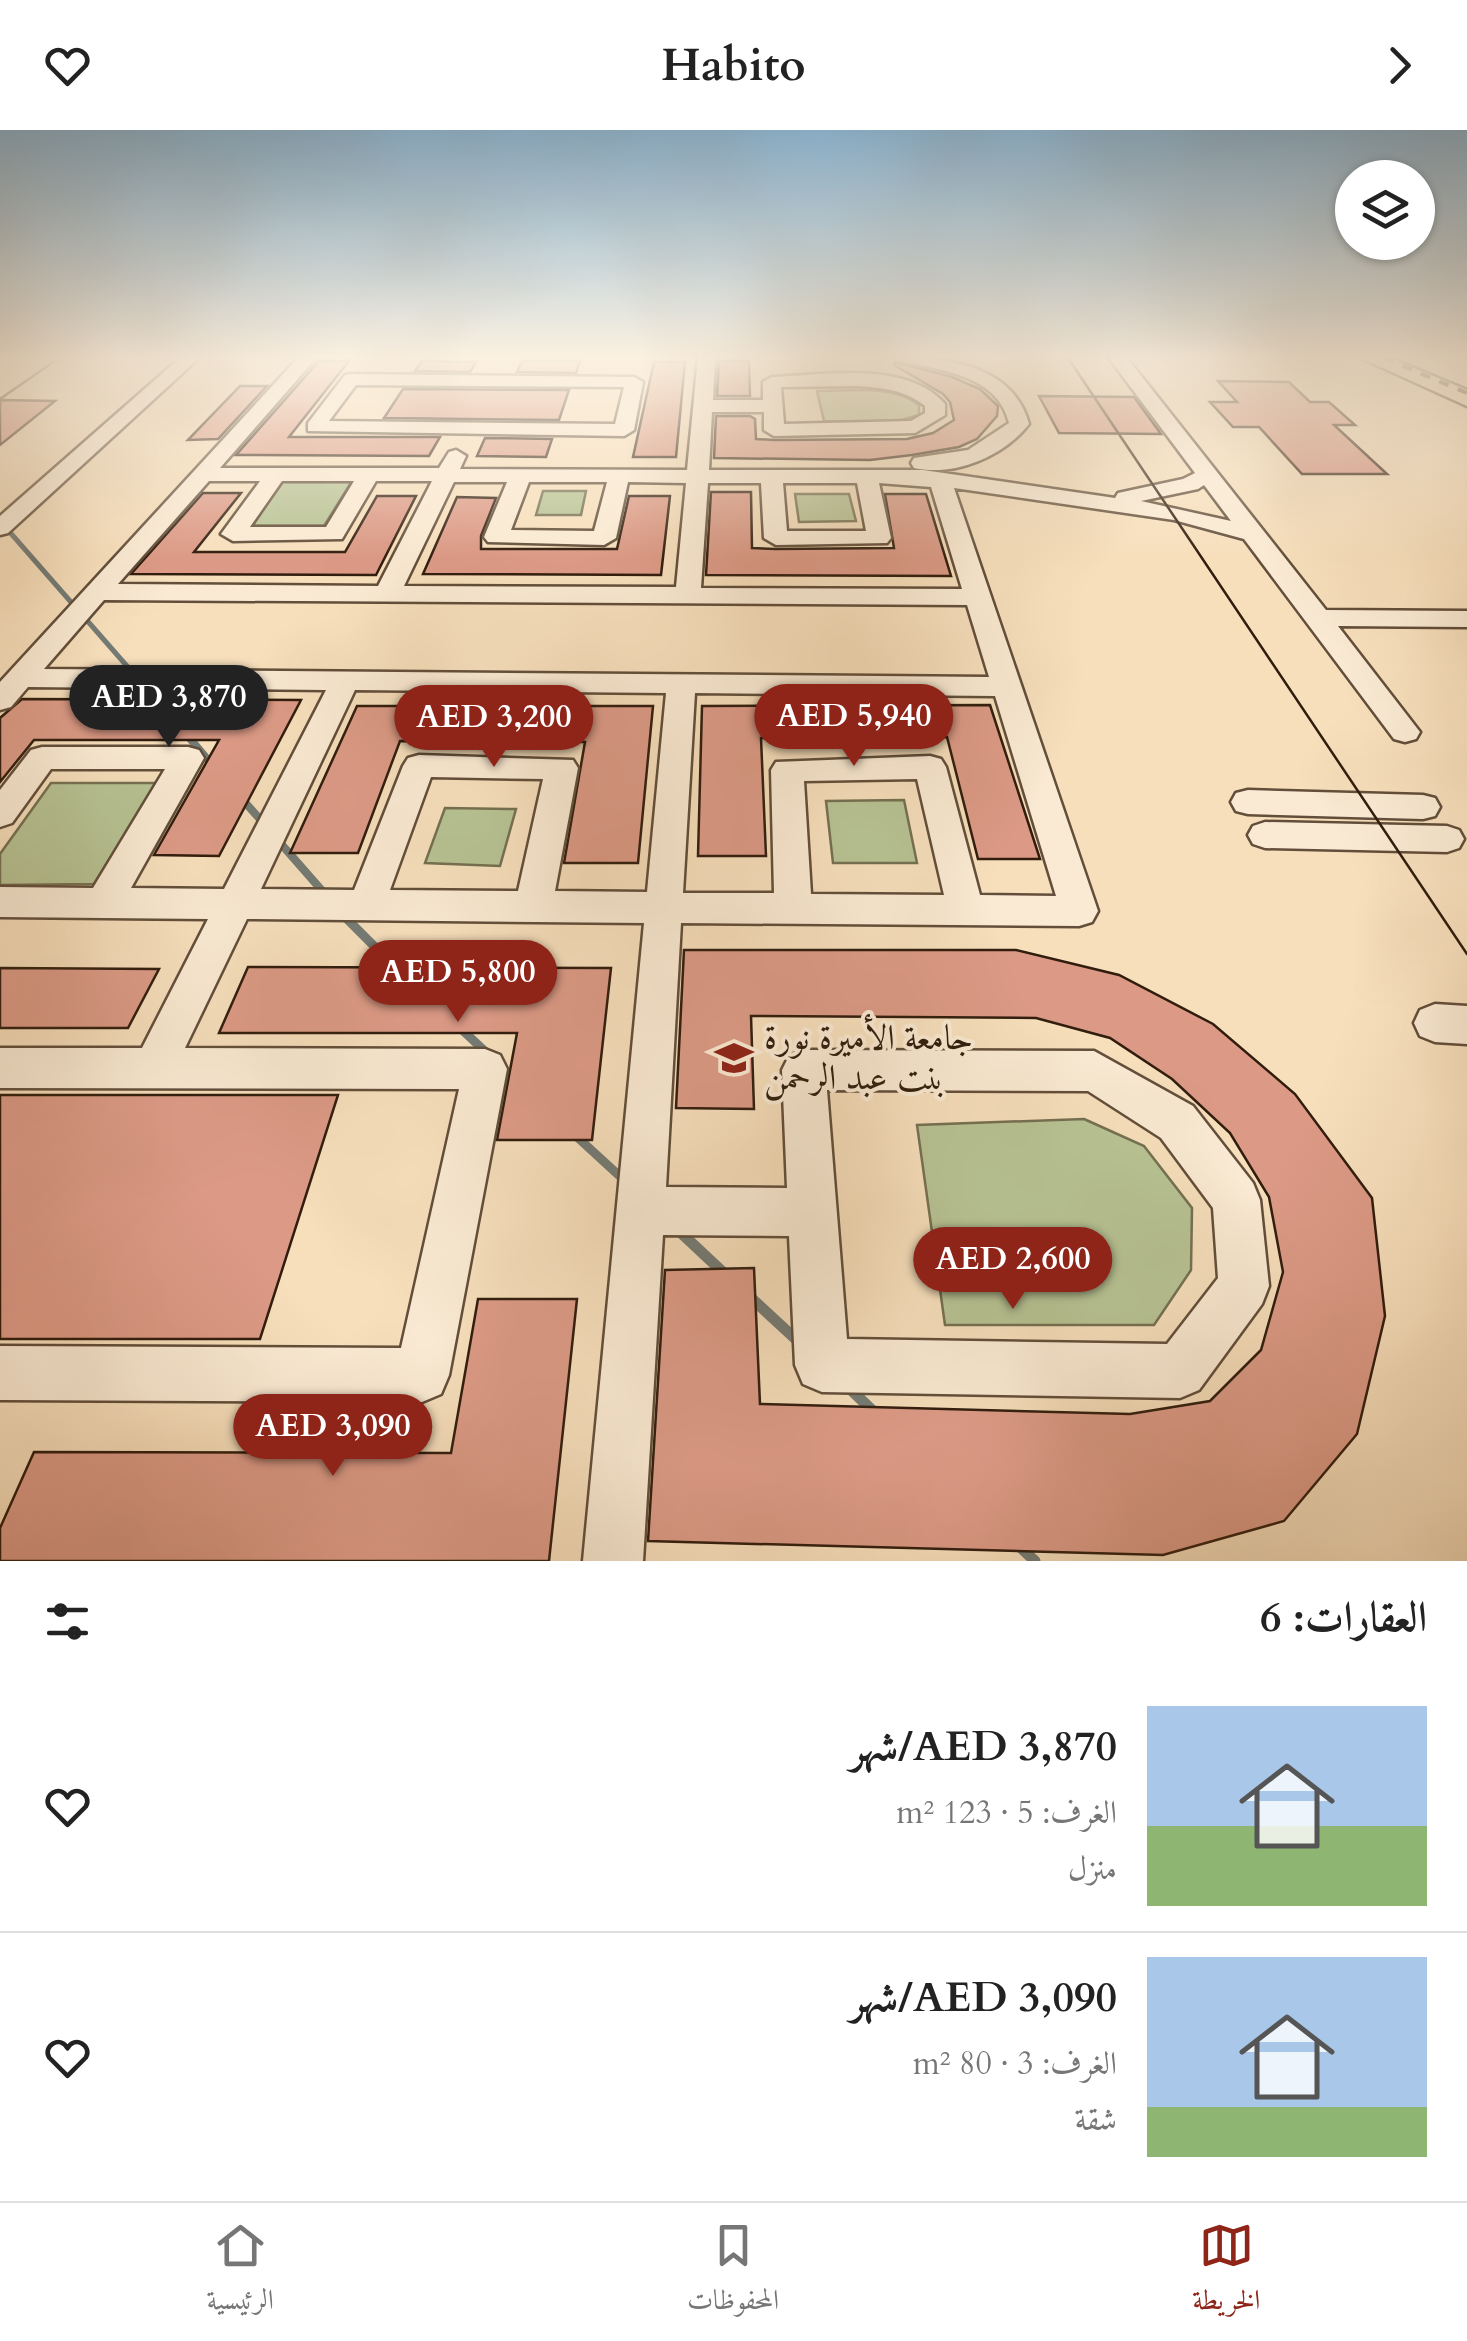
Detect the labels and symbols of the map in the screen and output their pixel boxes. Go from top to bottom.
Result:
pin: AED 3,870 [55,665,283,750]
pin: AED 5,940 [740,684,968,769]
pin: AED 3,200 [380,685,608,770]
pin: AED 5,800 [344,940,572,1025]
place label: جامعة الأميرة نورة بنت عبد الرحمن [764,1013,973,1102]
school or university icon: جامعة الأميرة نورة بنت عبد الرحمن [713,1037,755,1079]
pin: AED 2,600 [899,1227,1127,1312]
pin: AED 3,090 [219,1394,447,1479]

